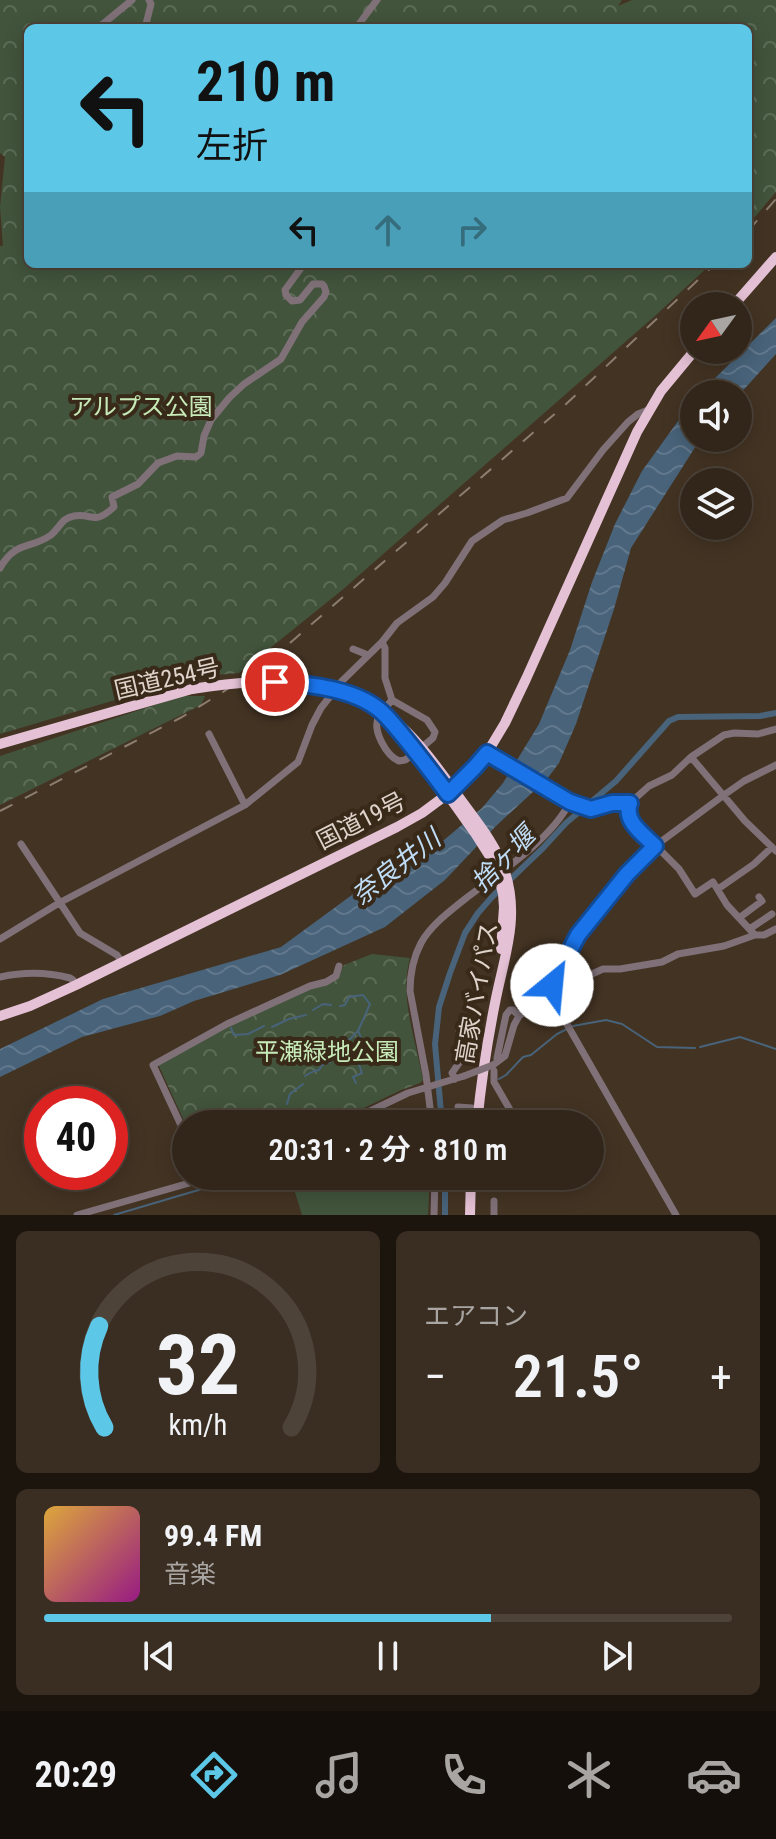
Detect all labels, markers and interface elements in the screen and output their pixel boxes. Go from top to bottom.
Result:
text: 210 m [196,49,335,115]
icon: left [64,56,168,160]
text: 左折 [196,125,268,167]
icon: left [282,208,326,252]
icon: ahead [366,208,410,252]
icon: right [450,208,494,252]
north arrow [680,292,752,364]
map controls [680,292,752,540]
button: sound [680,380,752,452]
park label: アルプス公園 [69,393,213,421]
button: layers [680,468,752,540]
pin [241,648,309,716]
street label: 国道254号 [111,653,223,705]
icon: arrive [253,660,297,704]
street label: 国道19号 [312,787,410,855]
water label: 捨ヶ堰 [465,818,544,897]
water label: 奈良井川 [346,821,449,911]
street label: 高家バイパス [451,920,503,1066]
position arrow [510,943,594,1027]
park label: 平瀬緑地公園 [255,1038,399,1066]
speed limit sign: 40 [24,1086,128,1190]
text: 20:31 · 2 分 · 810 m [269,1132,507,1167]
text: エアコン [424,1301,528,1331]
text: 32 [156,1317,240,1414]
text: 21.5° [513,1341,643,1412]
text: − [424,1351,446,1403]
text: + [710,1351,732,1403]
text: km/h [169,1408,227,1442]
text: 99.4 FM [164,1518,262,1553]
text: 音楽 [164,1559,216,1589]
icon: previous [137,1634,181,1678]
icon: pause [366,1634,410,1678]
icon: next [595,1634,639,1678]
icon: directions [186,1747,242,1803]
icon: music [311,1747,367,1803]
icon: phone [436,1747,492,1803]
icon: climate [561,1747,617,1803]
icon: car [686,1747,742,1803]
text: 20:29 [34,1754,117,1796]

